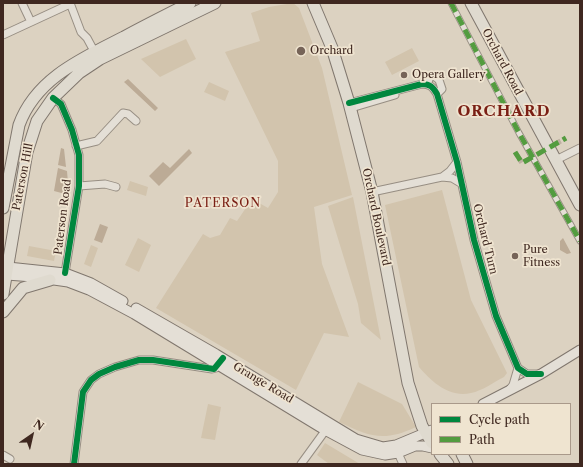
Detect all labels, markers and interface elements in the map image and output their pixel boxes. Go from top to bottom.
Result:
street label: Orchard Road [479,26,525,98]
place label: Orchard [310,44,353,58]
marker: Orchard [295,45,307,57]
place label: Opera Gallery [412,68,486,82]
marker: Opera Gallery [399,70,409,80]
district label: ORCHARD [457,103,551,121]
street label: Paterson Hill [10,142,36,212]
street label: Orchard Boulevard [359,167,393,267]
street label: Paterson Road [52,178,74,256]
district label: PATERSON [185,197,261,211]
street label: Orchard Turn [470,202,500,276]
place label: Pure Fitness [523,243,560,269]
marker: Pure Fitness [510,251,520,261]
street label: Grange Road [230,360,296,406]
legend [431,403,571,455]
text: Cycle path [469,412,530,427]
north arrow [12,415,52,455]
text: N [31,417,47,434]
text: Path [469,432,495,447]

